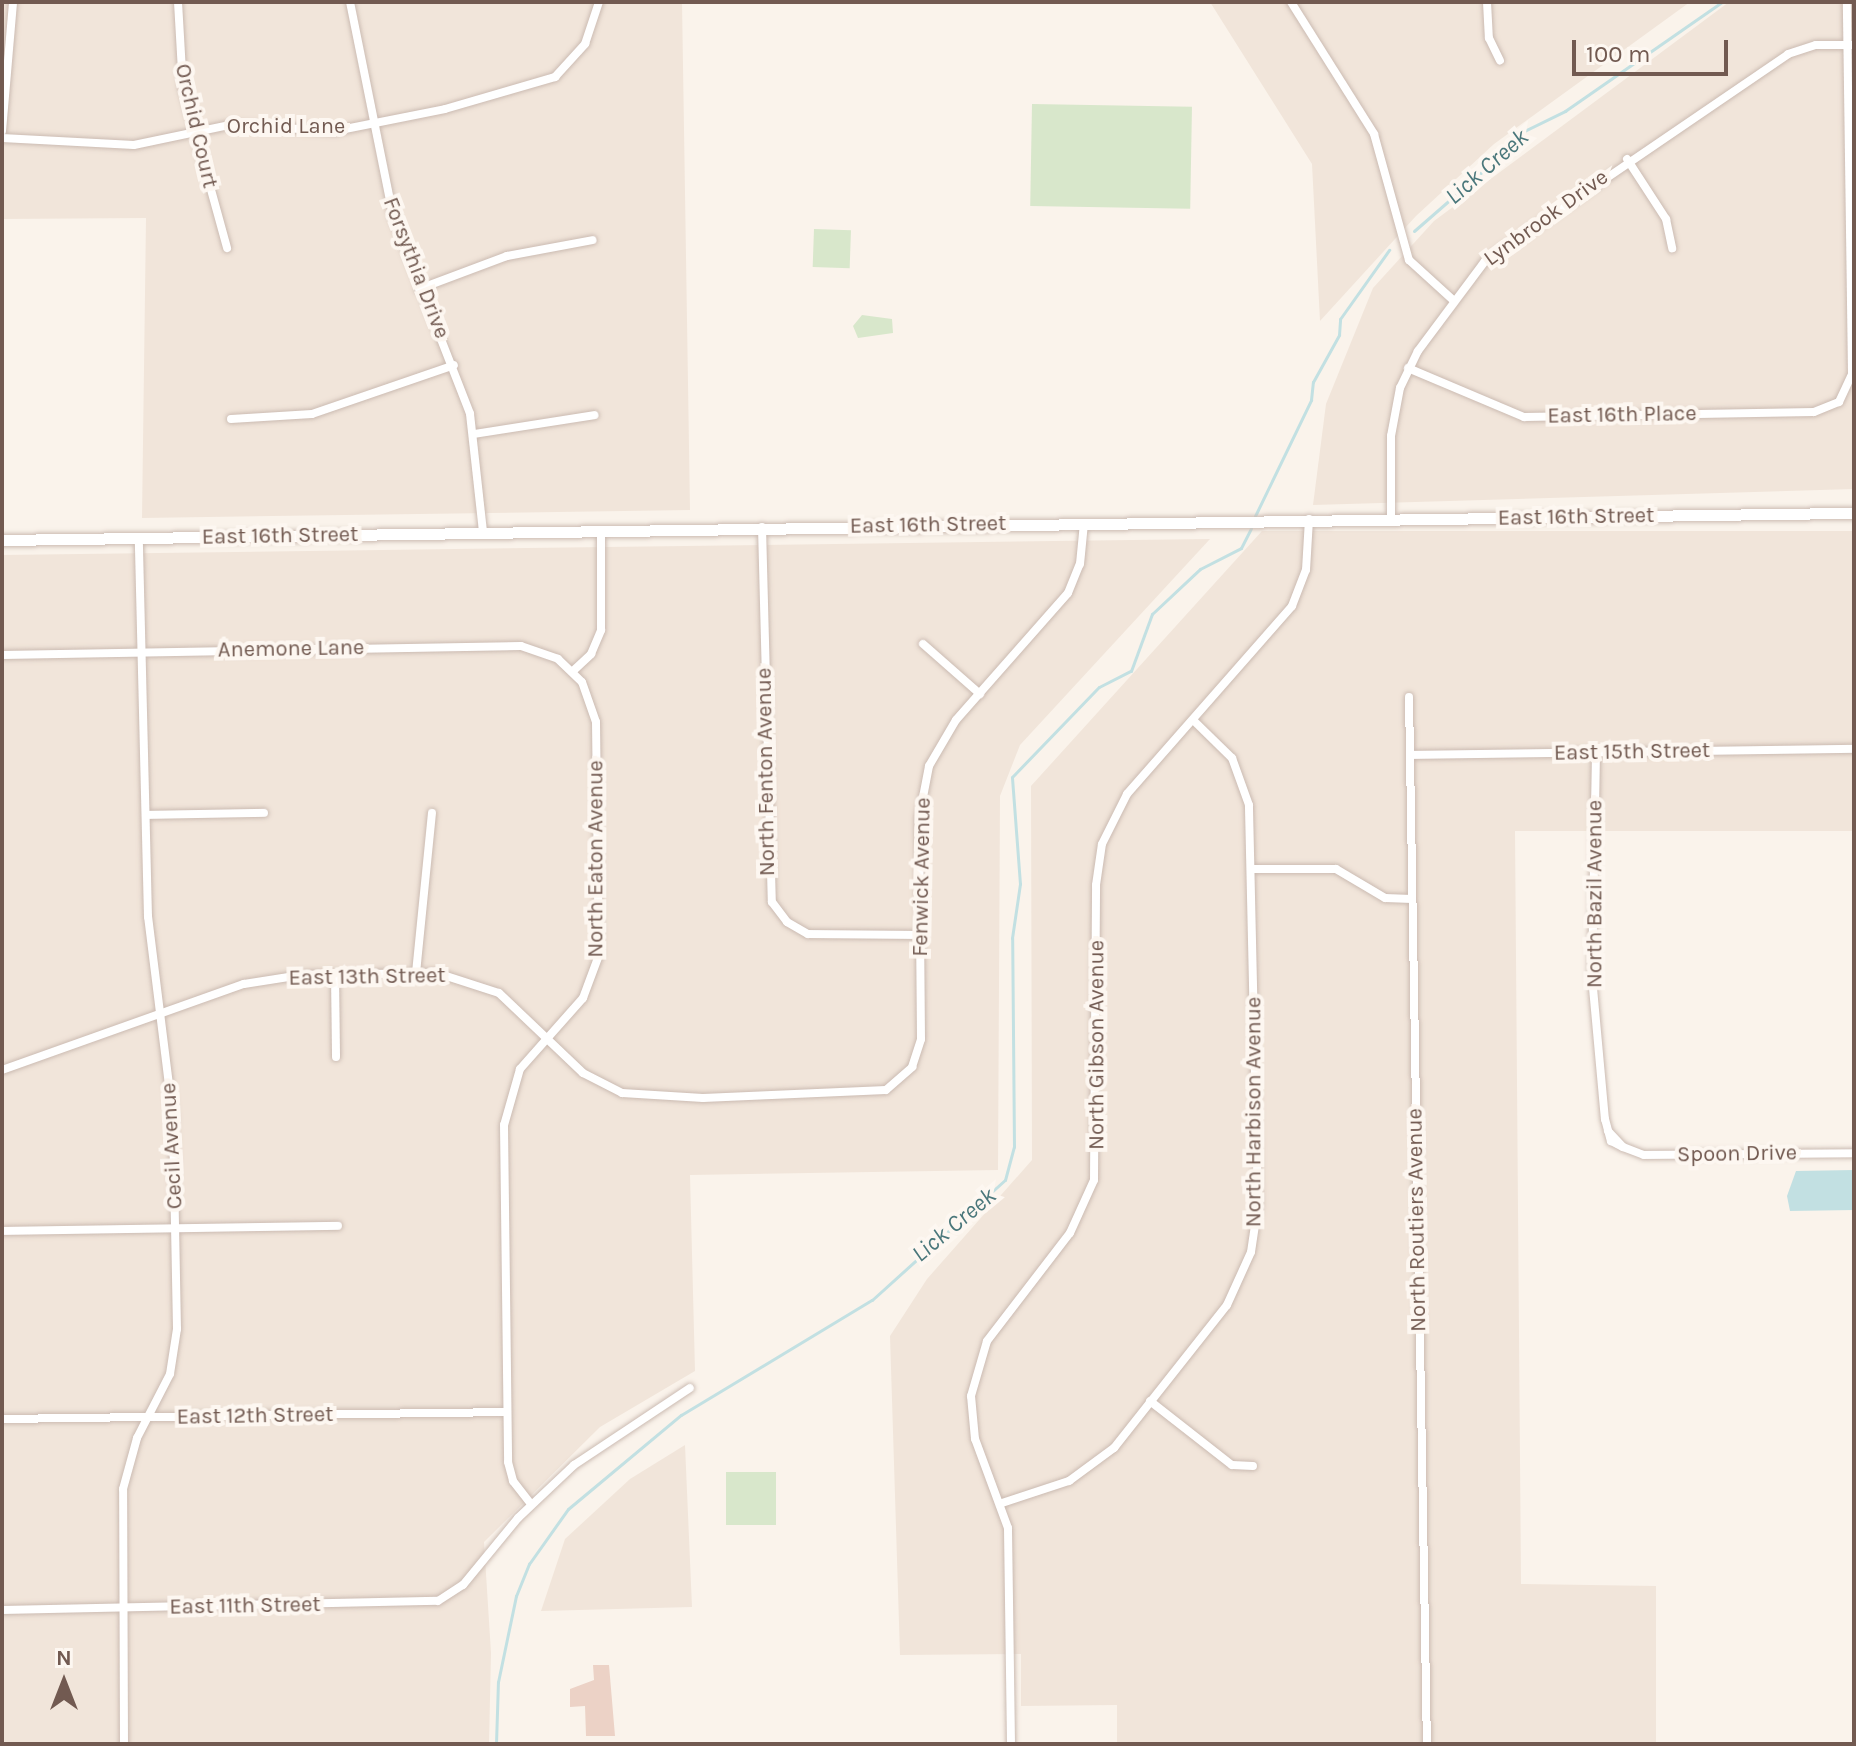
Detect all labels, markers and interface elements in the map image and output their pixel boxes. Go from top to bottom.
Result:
scale bar [1576,24,1732,74]
text: 100 m [1586,40,1651,68]
street label: Orchid Court [169,61,223,191]
street label: Orchid Lane [227,114,345,140]
water label: Lick Creek [1439,123,1535,211]
street label: Lynbrook Drive [1479,164,1613,272]
street label: Forsythia Drive [377,194,455,342]
street label: East 16th Place [1547,400,1697,430]
street label: East 16th Street [1498,502,1654,532]
street label: East 16th Street [850,510,1006,540]
street label: East 16th Street [202,521,358,551]
street label: Anemone Lane [217,635,365,663]
street label: North Fenton Avenue [751,668,781,876]
street label: East 15th Street [1554,737,1710,767]
street label: North Eaton Avenue [583,760,609,958]
street label: Fenwick Avenue [907,797,937,957]
street label: North Bazil Avenue [1582,800,1608,988]
street label: North Gibson Avenue [1084,940,1110,1150]
street label: East 13th Street [288,962,446,992]
street label: North Harbison Avenue [1241,997,1267,1227]
street label: Cecil Avenue [156,1082,188,1210]
street label: North Routiers Avenue [1402,1108,1432,1332]
street label: Spoon Drive [1677,1140,1797,1168]
water label: Lick Creek [906,1182,1002,1268]
street label: East 12th Street [176,1401,334,1431]
street label: East 11th Street [169,1591,321,1621]
north arrow [24,1642,104,1722]
text: N [56,1645,72,1671]

